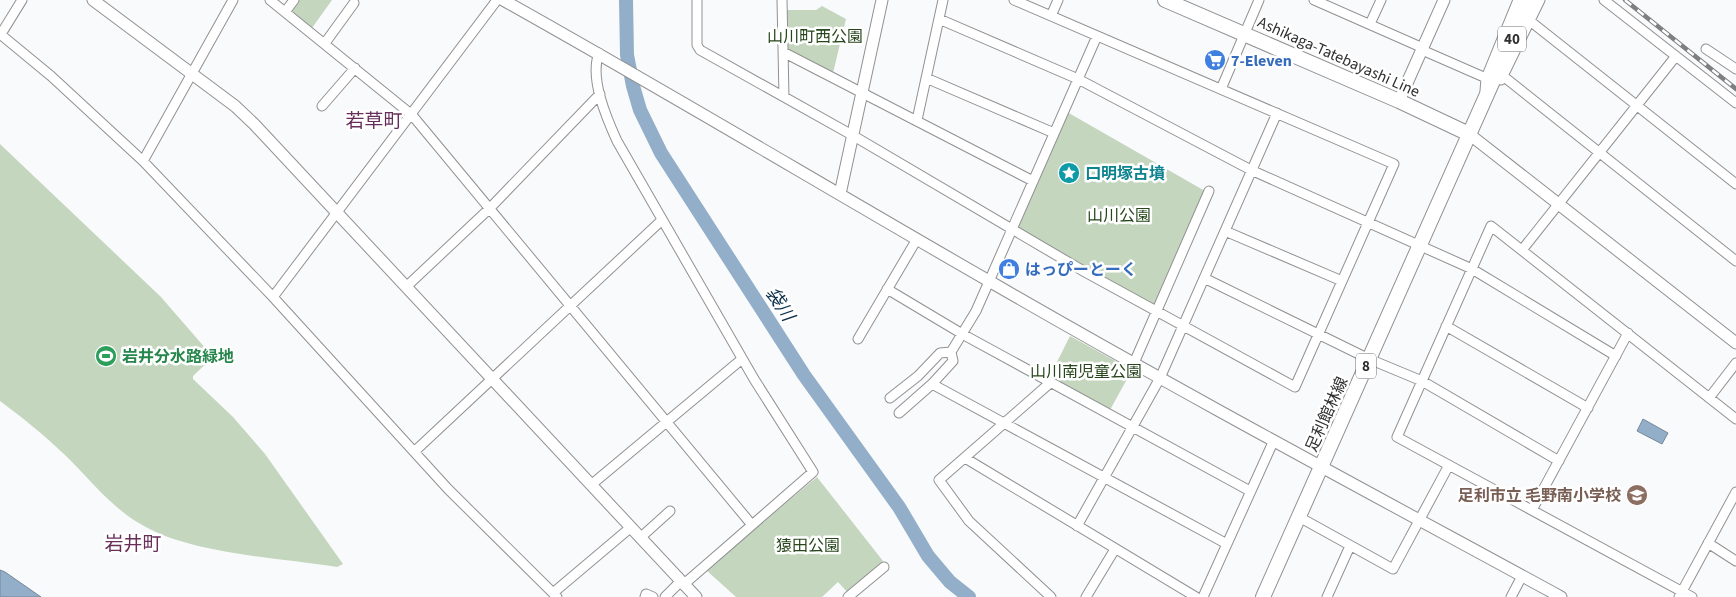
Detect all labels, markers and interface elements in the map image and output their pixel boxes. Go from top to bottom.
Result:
street label: Ashikaga-Tatebayashi Line [1254,11,1423,103]
park label: 山川町西公園 [767,26,863,48]
road number: 40 [1498,26,1526,52]
supermarket icon: 7-Eleven [1203,48,1227,72]
place label: 7-Eleven [1231,50,1292,72]
district label: 若草町 [345,108,403,135]
place icon: 口明塚古墳 [1057,161,1081,185]
place label: 口明塚古墳 [1085,163,1165,185]
park label: 山川公園 [1087,205,1151,227]
shop icon: はっぴーとーく [997,257,1021,281]
place label: はっぴーとーく [1025,259,1137,281]
water label: 袋川 [759,282,801,328]
sports icon: 岩井分水路緑地 [94,344,118,368]
place label: 岩井分水路緑地 [122,346,234,368]
road number: 8 [1356,354,1376,378]
park label: 山川南児童公園 [1030,361,1142,383]
street label: 足利館林線 [1301,373,1353,455]
school or university icon: 足利市立 毛野南小学校 [1625,483,1649,507]
place label: 足利市立 毛野南小学校 [1458,485,1621,507]
district label: 岩井町 [104,531,162,558]
park label: 猿田公園 [776,535,840,557]

